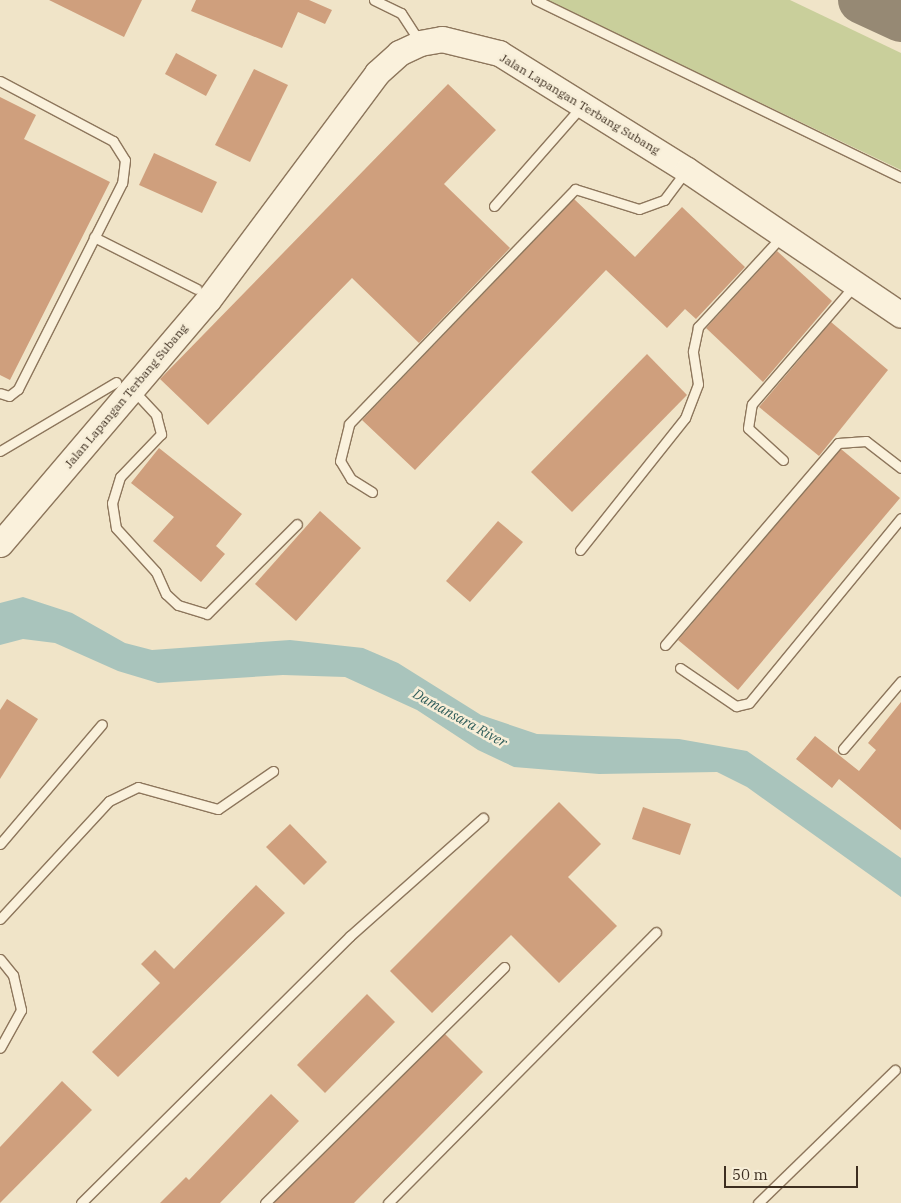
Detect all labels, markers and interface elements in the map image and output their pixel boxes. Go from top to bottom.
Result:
street label: Jalan Lapangan Terbang Subang [498,50,662,158]
street label: Jalan Lapangan Terbang Subang [61,321,191,471]
water label: Damansara River [410,685,510,751]
scale bar [726,1156,860,1188]
text: 50 m [732,1165,768,1184]

